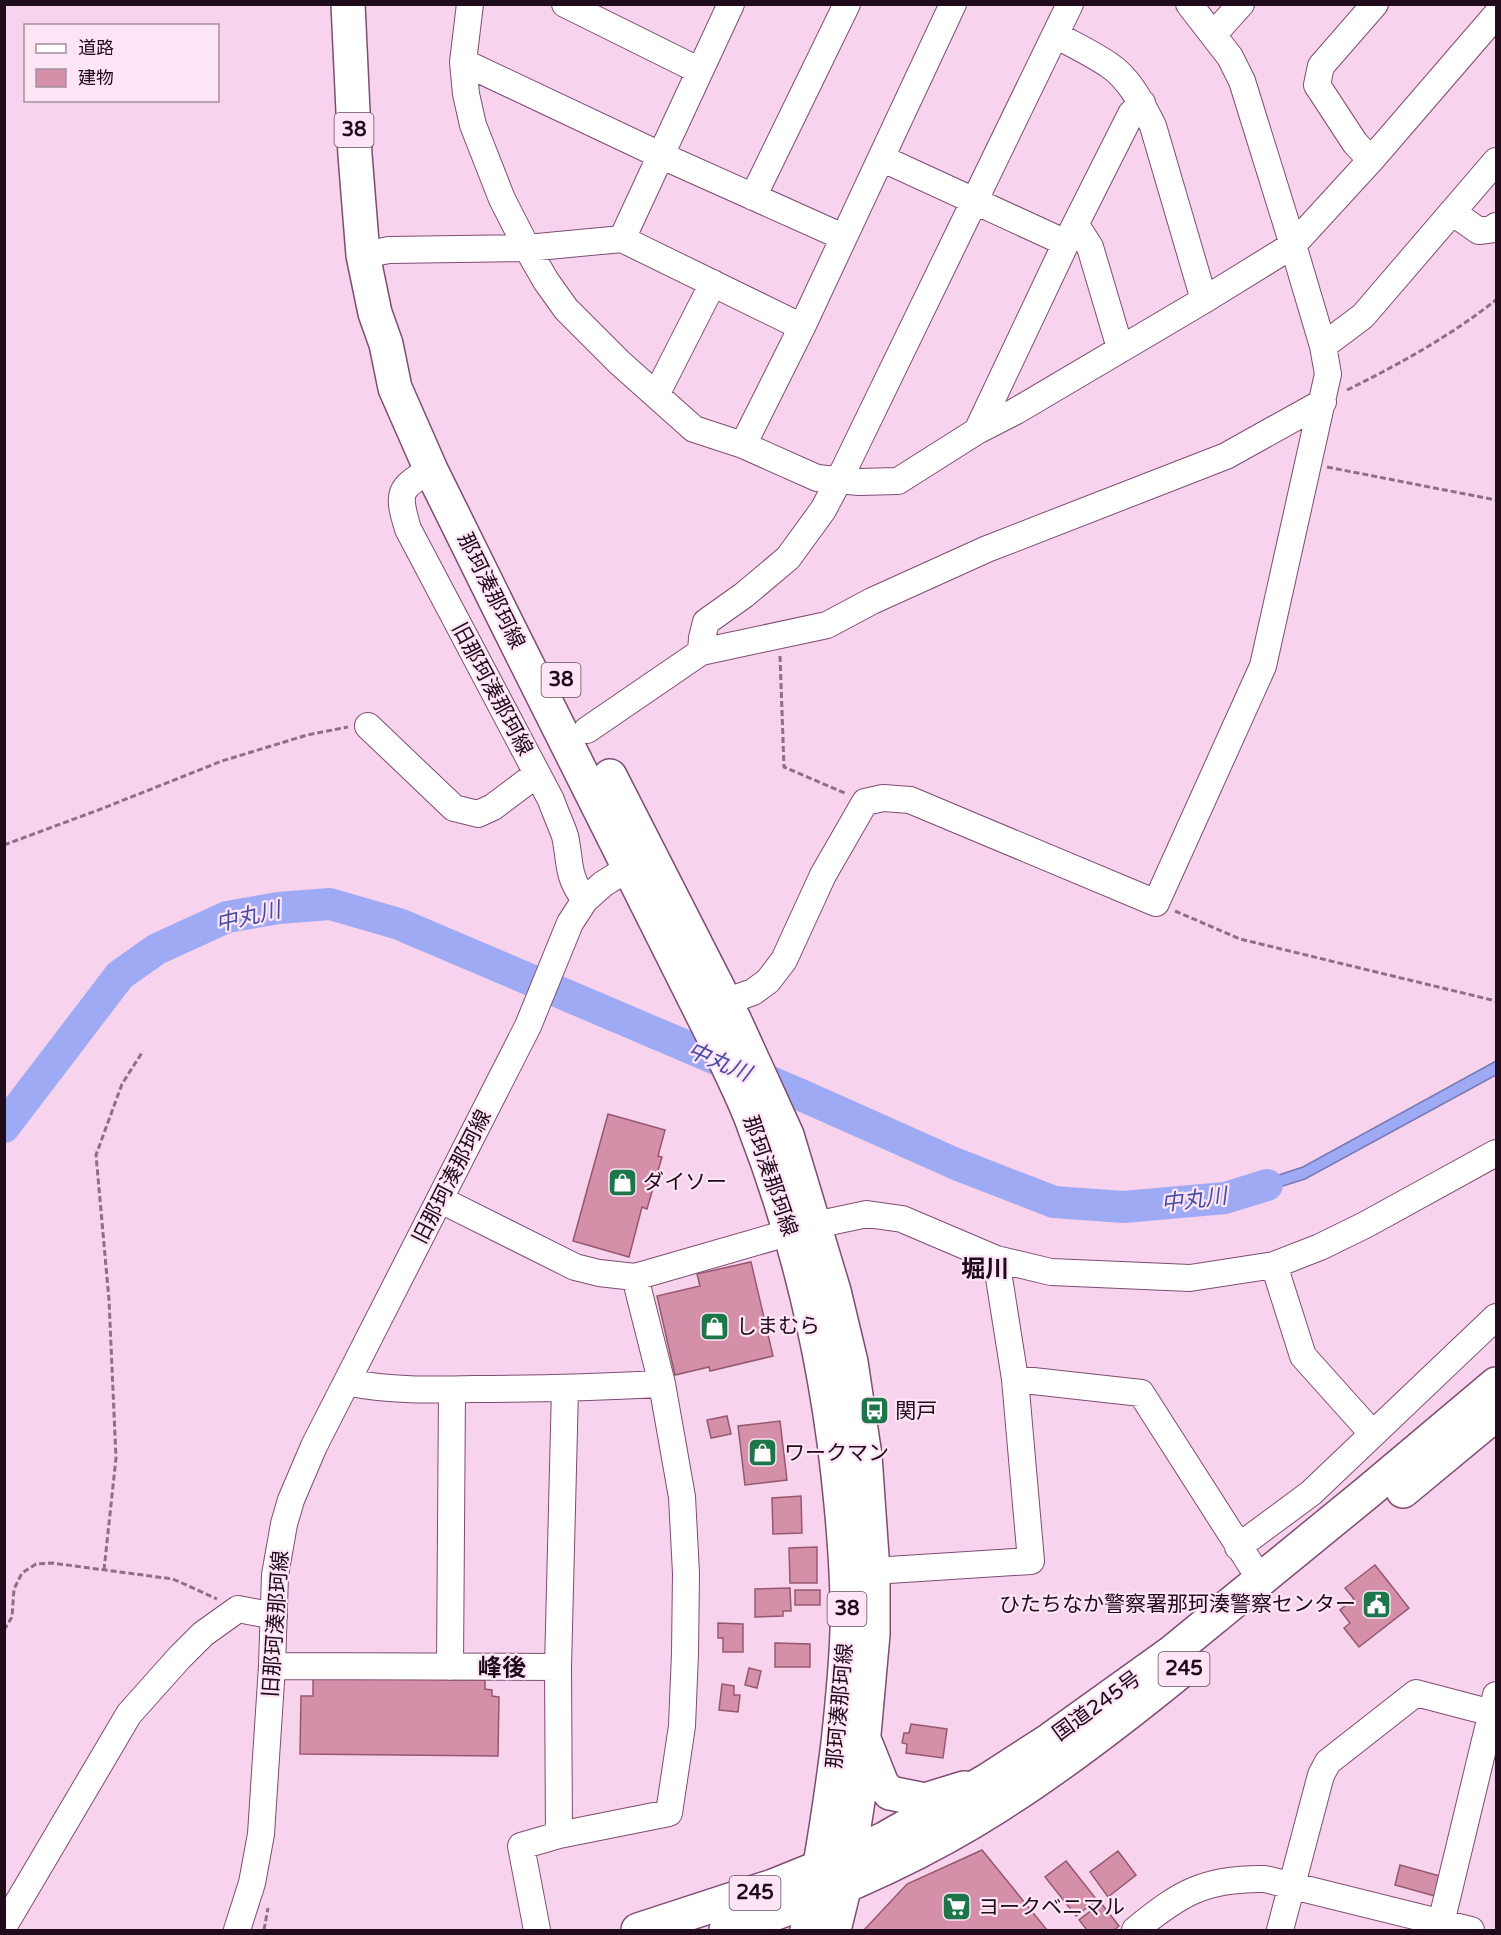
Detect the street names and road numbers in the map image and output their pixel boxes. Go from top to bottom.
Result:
road number: 38 [334,113,374,147]
street label: 那珂湊那珂線 [452,529,530,653]
street label: 旧那珂湊那珂線 [446,618,538,760]
road number: 38 [542,663,580,697]
street label: 旧那珂湊那珂線 [407,1106,497,1248]
street label: 那珂湊那珂線 [738,1112,802,1240]
street label: 旧那珂湊那珂線 [258,1550,294,1698]
road number: 38 [828,1592,866,1626]
street label: 那珂湊那珂線 [822,1642,858,1770]
road number: 245 [1158,1652,1210,1686]
street label: 国道245号 [1048,1666,1146,1746]
road number: 245 [730,1876,780,1910]

